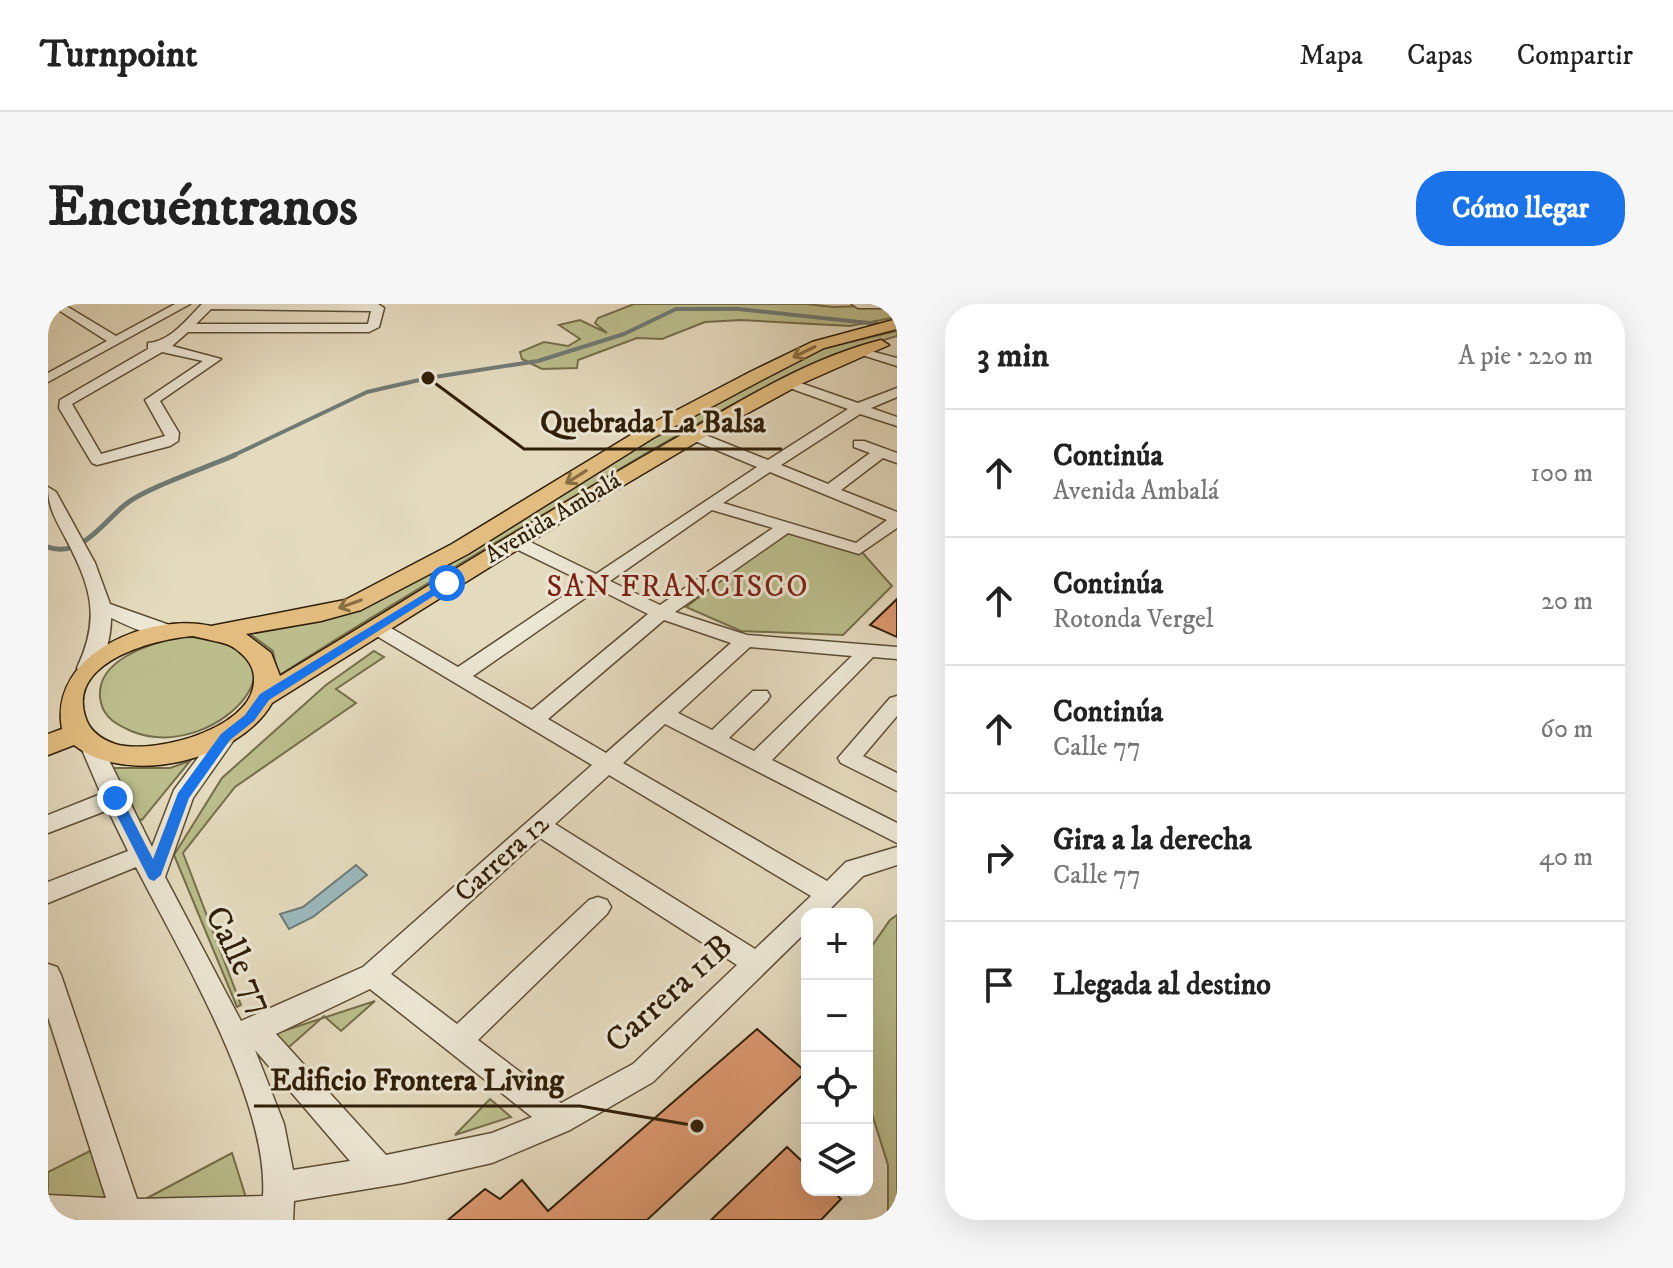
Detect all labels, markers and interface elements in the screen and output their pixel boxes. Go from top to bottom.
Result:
text: Turnpoint [40,31,198,79]
text: Mapa [1299,38,1363,73]
text: Capas [1407,38,1473,73]
text: Compartir [1517,38,1633,73]
button: Cómo llegar [1416,171,1625,246]
text: Encuéntranos [48,173,358,243]
text: 3 min [977,335,1049,377]
text: A pie · 220 m [1458,340,1593,373]
one-way arrow [793,345,817,360]
callout: Quebrada La Balsa [524,395,782,449]
text: Quebrada La Balsa [540,405,767,442]
text: Continúa [1053,438,1163,475]
icon: ahead [977,451,1021,495]
text: 100 m [1530,457,1593,490]
street label: Avenida Ambalá [480,465,627,570]
one-way arrow [565,469,588,485]
text: Avenida Ambalá [1053,475,1219,508]
route start [429,565,465,601]
text: Continúa [1053,566,1163,603]
district label: SAN FRANCISCO [547,569,809,606]
icon: ahead [977,579,1021,623]
text: 20 m [1541,585,1593,618]
one-way arrow [338,598,363,613]
text: Rotonda Vergel [1053,603,1214,636]
text: Continúa [1053,694,1163,731]
icon: ahead [977,707,1021,751]
text: 60 m [1540,713,1593,746]
text: Calle 77 [1053,731,1141,764]
route end [97,780,133,816]
street label: Carrera 12 [447,806,557,910]
text: Gira a la derecha [1053,822,1252,859]
icon: right [977,835,1021,879]
text: 40 m [1539,841,1593,874]
text: Calle 77 [1053,859,1141,892]
street label: Calle 77 [195,899,283,1021]
map controls [801,908,873,1196]
button: + [801,908,873,980]
street label: Carrera 11B [596,926,742,1062]
icon: arrive [977,963,1021,1007]
text: Llegada al destino [1053,967,1271,1004]
button: − [801,980,873,1052]
callout: Edificio Frontera Living [254,1052,580,1106]
button: locate [801,1052,873,1124]
text: Edificio Frontera Living [270,1063,565,1100]
button: layers [801,1124,873,1196]

